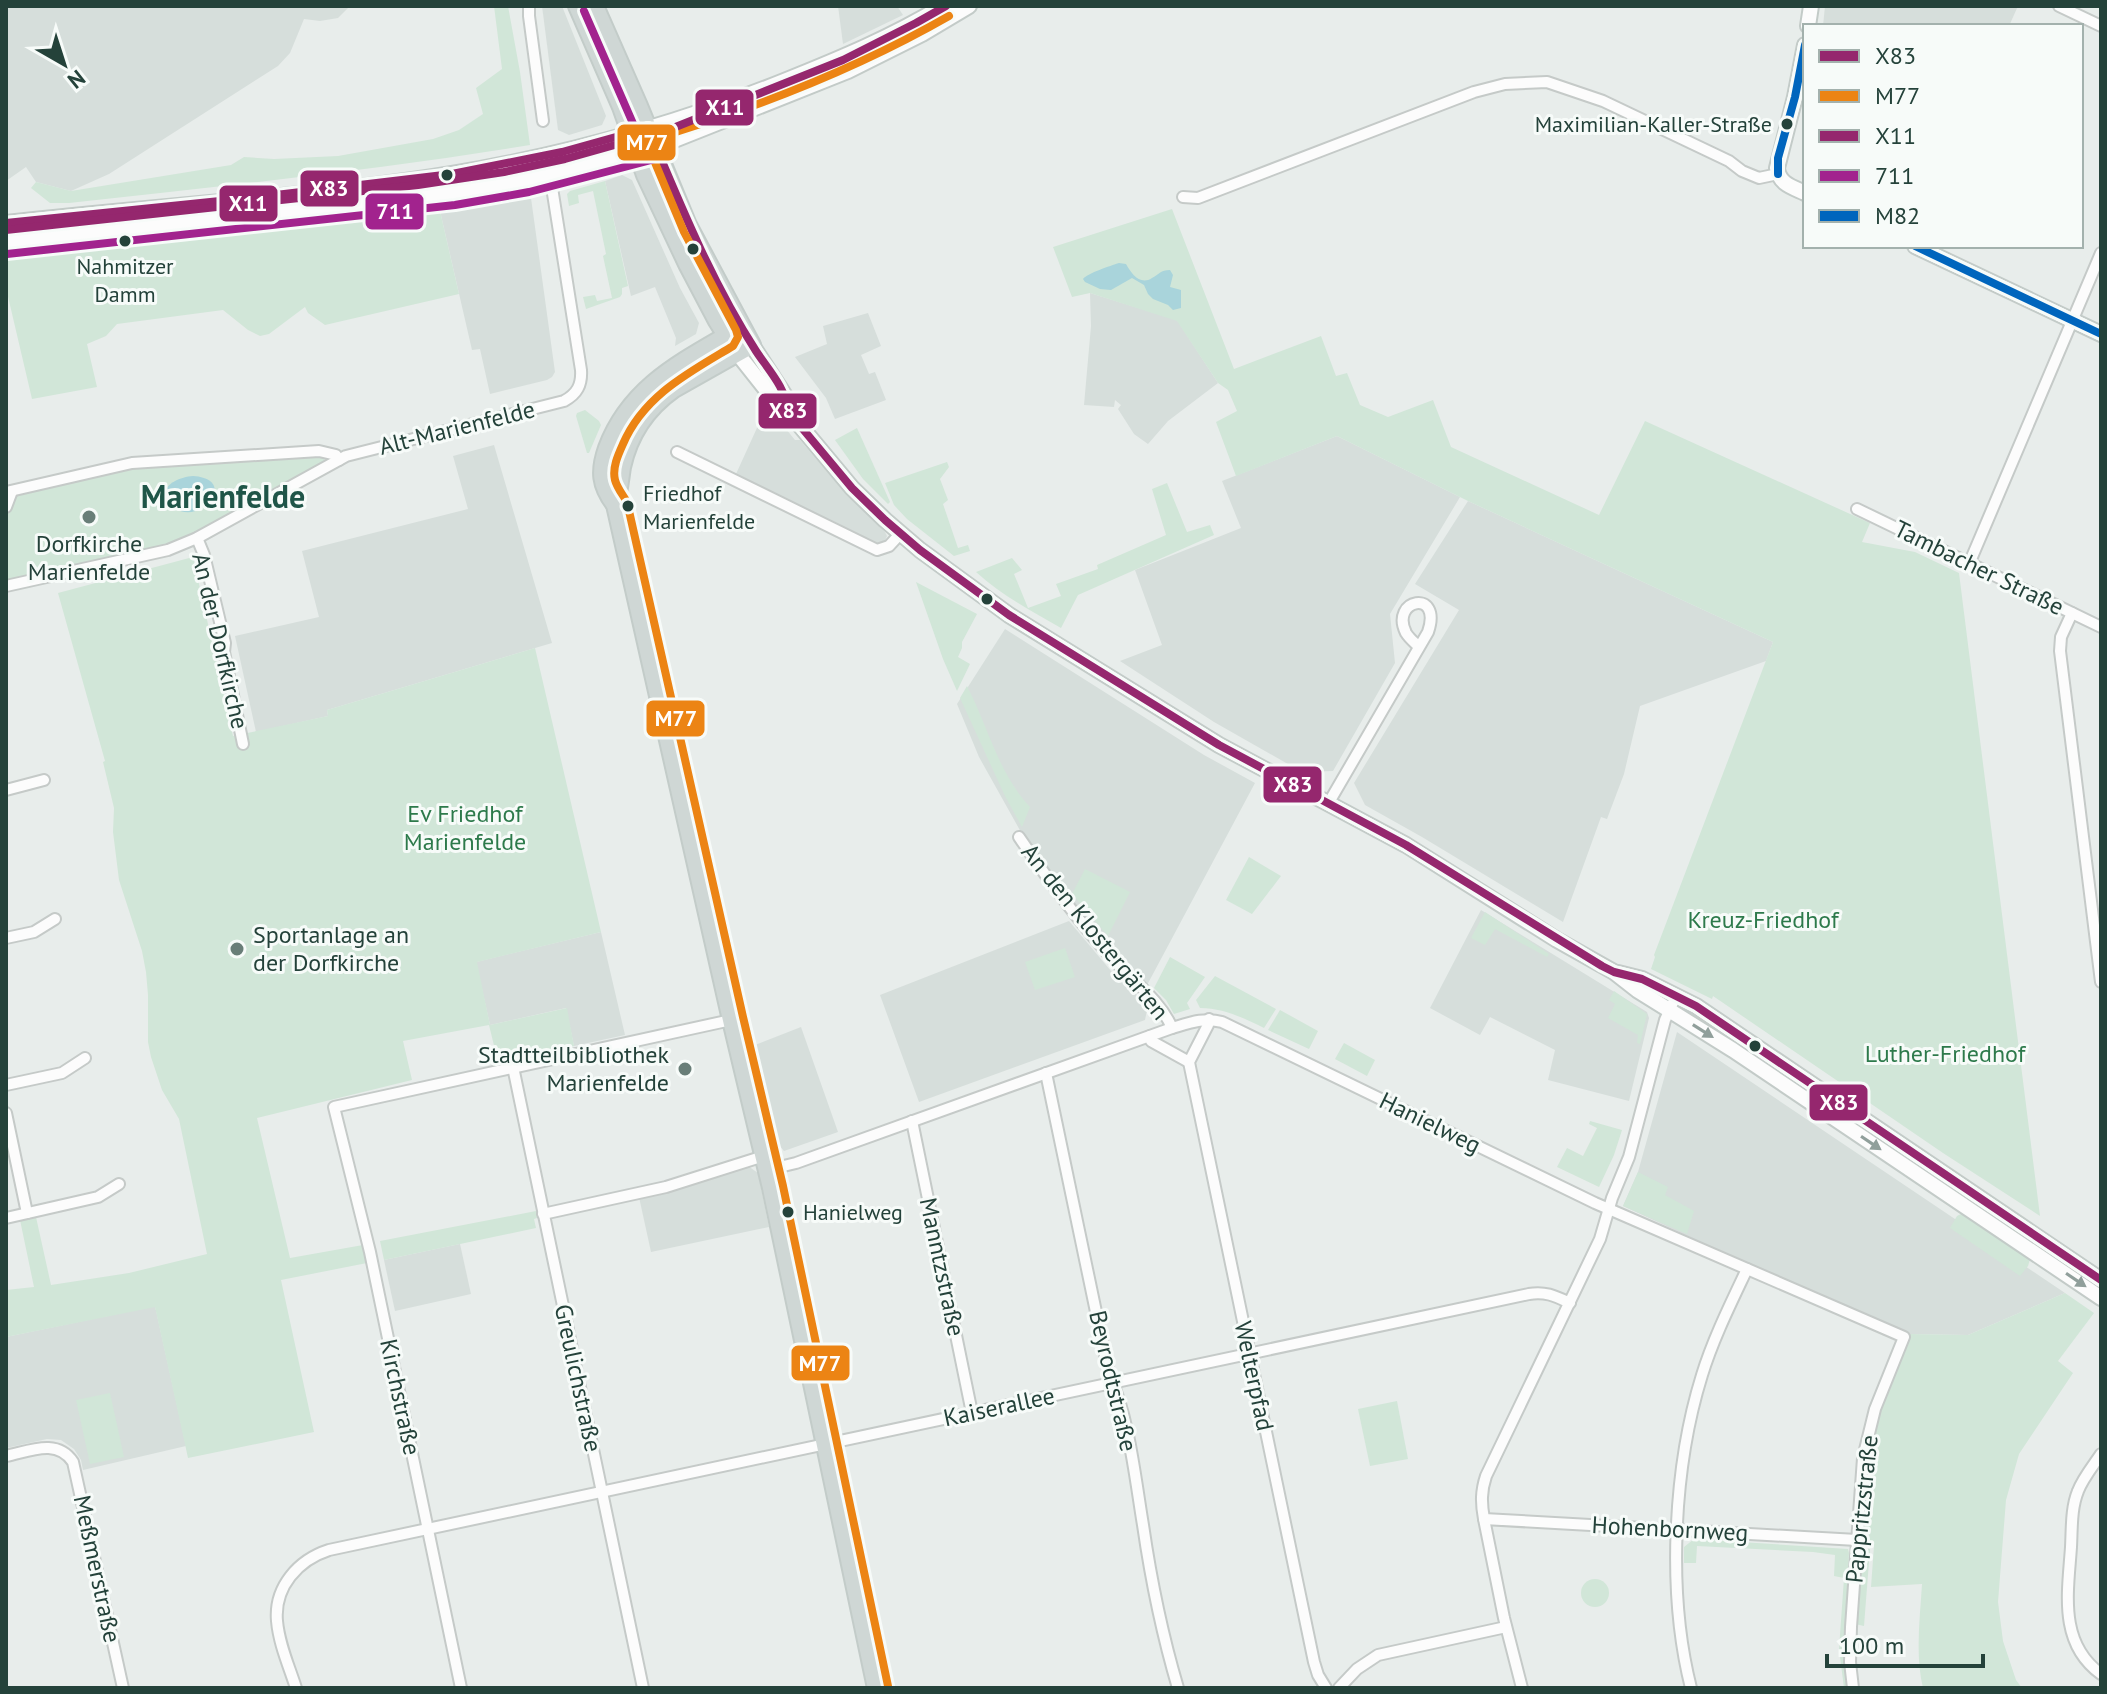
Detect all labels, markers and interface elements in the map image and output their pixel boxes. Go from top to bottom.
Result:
north arrow [24,24,104,104]
legend [1803,24,2083,248]
text: X83 [1875,40,1916,71]
text: N [62,64,91,95]
text: M77 [1875,80,1920,111]
line badge: X11 [694,88,755,127]
text: X11 [706,93,744,121]
place label: Maximilian-Kaller-Straße [1535,110,1772,138]
marker: Maximilian-Kaller-Straße [1779,116,1795,132]
text: X11 [1875,120,1916,151]
line badge: M77 [616,123,677,162]
text: M77 [626,128,668,156]
text: 711 [1875,160,1914,191]
unlabelled marker [439,167,455,183]
line badge: X83 [299,169,360,208]
text: X83 [310,174,348,202]
line badge: X11 [218,184,279,223]
text: X11 [229,189,267,217]
line badge: 711 [364,192,425,231]
text: 711 [376,197,414,225]
text: M82 [1875,200,1920,231]
marker: Nahmitzer Damm [117,233,133,249]
unlabelled marker [685,241,701,257]
place label: Nahmitzer Damm [76,252,174,308]
line badge: X83 [757,392,818,430]
street label: Alt-Marienfelde [376,393,538,462]
text: X83 [769,396,807,424]
district label: Marienfelde [141,475,305,517]
place label: Friedhof Marienfelde [643,479,755,535]
marker: Friedhof Marienfelde [620,498,636,514]
marker: Dorfkirche Marienfelde [80,508,98,526]
street label: Tambacher Straße [1889,513,2069,622]
place label: Dorfkirche Marienfelde [28,528,150,587]
street label: An der Dorfkirche [185,550,256,732]
unlabelled marker [979,591,995,607]
line badge: M77 [645,699,706,738]
text: M77 [655,704,697,732]
line badge: X83 [1262,765,1323,804]
text: X83 [1274,770,1312,798]
park label: Ev Friedhof Marienfelde [404,798,526,857]
street label: An den Klostergärten [1015,837,1176,1026]
park label: Kreuz-Friedhof [1687,904,1840,935]
place label: Sportanlage an der Dorfkirche [253,919,409,978]
marker: Sportanlage an der Dorfkirche [228,940,246,958]
one-way arrow [1692,1023,1714,1037]
unlabelled marker [1747,1038,1763,1054]
park label: Luther-Friedhof [1865,1038,2027,1069]
place label: Stadtteilbibliothek Marienfelde [478,1039,669,1098]
marker: Stadtteilbibliothek Marienfelde [676,1060,694,1078]
line badge: X83 [1808,1083,1869,1122]
street label: Hanielweg [1374,1085,1486,1160]
text: X83 [1820,1088,1858,1116]
one-way arrow [1861,1135,1882,1150]
street label: Manntzstraße [913,1195,972,1339]
place label: Hanielweg [803,1198,903,1226]
marker: Hanielweg [780,1204,796,1220]
one-way arrow [2065,1273,2086,1288]
street label: Greulichstraße [548,1301,609,1455]
street label: Beyrodtstraße [1082,1307,1145,1454]
street label: Welterpfad [1228,1318,1281,1434]
street label: Kirchstraße [373,1336,428,1458]
line badge: M77 [790,1344,851,1382]
text: M77 [799,1349,841,1377]
street label: Kaiserallee [940,1380,1057,1433]
street label: Pappritzstraße [1838,1433,1885,1584]
street label: Meßmerstraße [67,1492,128,1645]
street label: Hohenbornweg [1591,1509,1749,1548]
scale bar [1827,1618,1983,1668]
text: 100 m [1839,1630,1904,1661]

